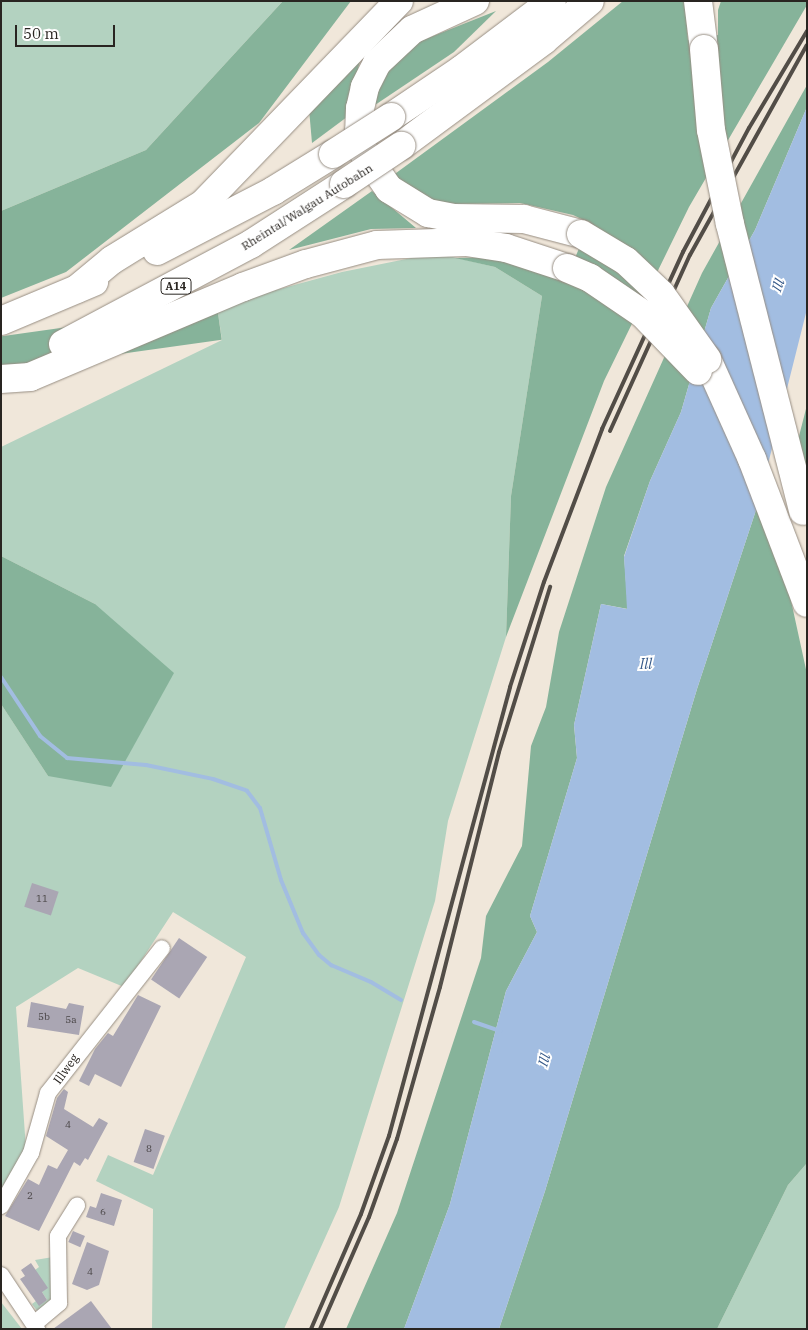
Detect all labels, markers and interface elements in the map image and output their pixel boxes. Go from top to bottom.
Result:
scale bar [18,15,118,47]
text: 50 m [23,24,59,43]
street label: Rheintal/Walgau Autobahn [239,161,375,253]
water label: Ill [768,276,788,294]
road number: A14 [160,278,192,294]
water label: Ill [640,656,652,672]
house number: 11 [36,893,48,905]
house number: 5b [38,1011,50,1023]
house number: 5a [65,1014,77,1026]
street label: Illweg [50,1051,82,1087]
water label: Ill [534,1052,554,1068]
house number: 4 [65,1119,71,1131]
house number: 8 [146,1143,152,1155]
house number: 2 [27,1190,33,1202]
house number: 6 [100,1206,106,1218]
house number: 4 [87,1266,93,1278]

